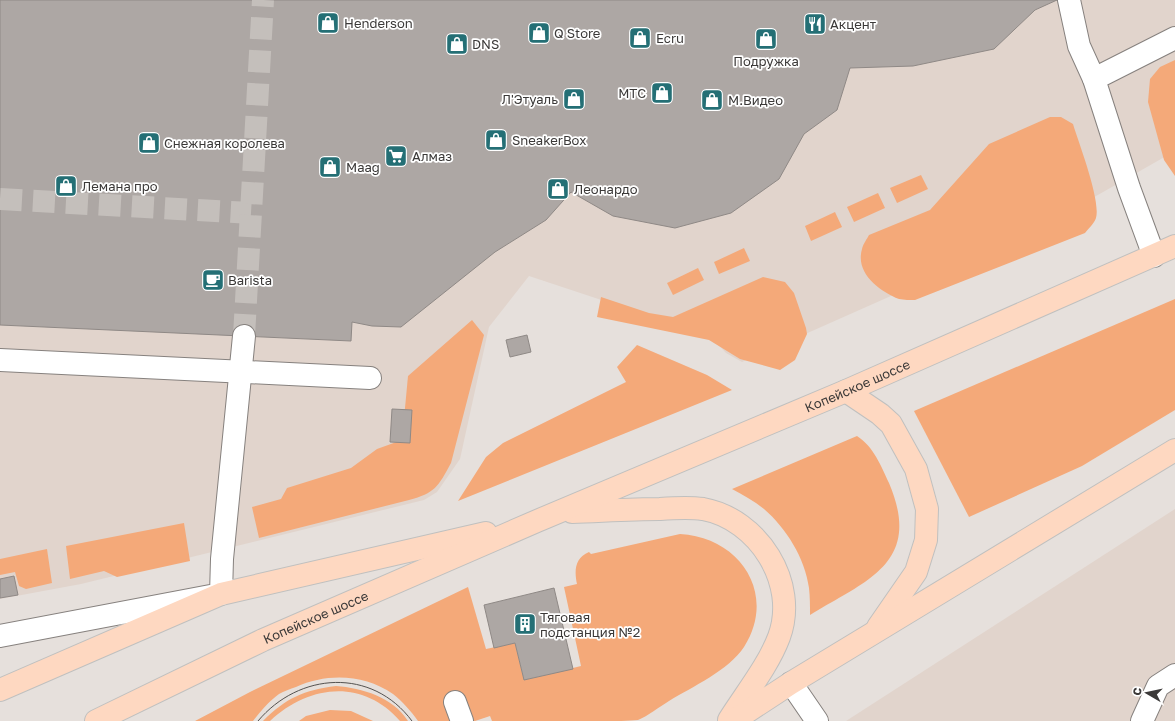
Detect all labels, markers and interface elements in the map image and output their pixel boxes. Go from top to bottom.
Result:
shop icon: Henderson [315,10,341,36]
restaurant icon: Акцент [802,11,828,37]
place label: Henderson [344,15,413,31]
place label: Акцент [830,16,877,32]
shop icon: Q Store [526,20,552,46]
place label: Q Store [554,25,600,41]
shop icon: Ecru [627,25,653,51]
shop icon: Подружка [753,26,779,52]
place label: Ecru [656,30,684,46]
shop icon: DNS [444,31,470,57]
place label: DNS [472,36,499,52]
place label: Подружка [733,53,799,69]
shop icon: МТС [649,80,675,106]
place label: МТС [618,85,646,101]
shop icon: Л'Этуаль [561,86,587,112]
shop icon: М.Видео [699,87,725,113]
place label: Л'Этуаль [502,91,558,107]
place label: М.Видео [728,92,783,108]
shop icon: SneakerBox [483,127,509,153]
shop icon: Снежная королева [136,130,162,156]
place label: SneakerBox [512,132,586,148]
place label: Снежная королева [164,135,285,151]
supermarket icon: Алмаз [383,143,409,169]
place label: Алмаз [412,148,452,164]
shop icon: Maag [317,154,343,180]
place label: Maag [346,159,380,175]
shop icon: Лемана про [53,173,79,199]
shop icon: Леонардо [545,176,571,202]
place label: Лемана про [82,178,158,194]
place label: Леонардо [574,181,638,197]
cafe icon: Barista [200,267,226,293]
place label: Barista [228,272,272,288]
street label: Копейское шоссе [802,356,912,415]
street label: Копейское шоссе [261,587,371,647]
place label: Тяговая подстанция №2 [540,609,640,640]
building icon: Тяговая подстанция №2 [512,611,538,637]
north arrow [1127,673,1167,713]
text: С [1130,686,1144,696]

